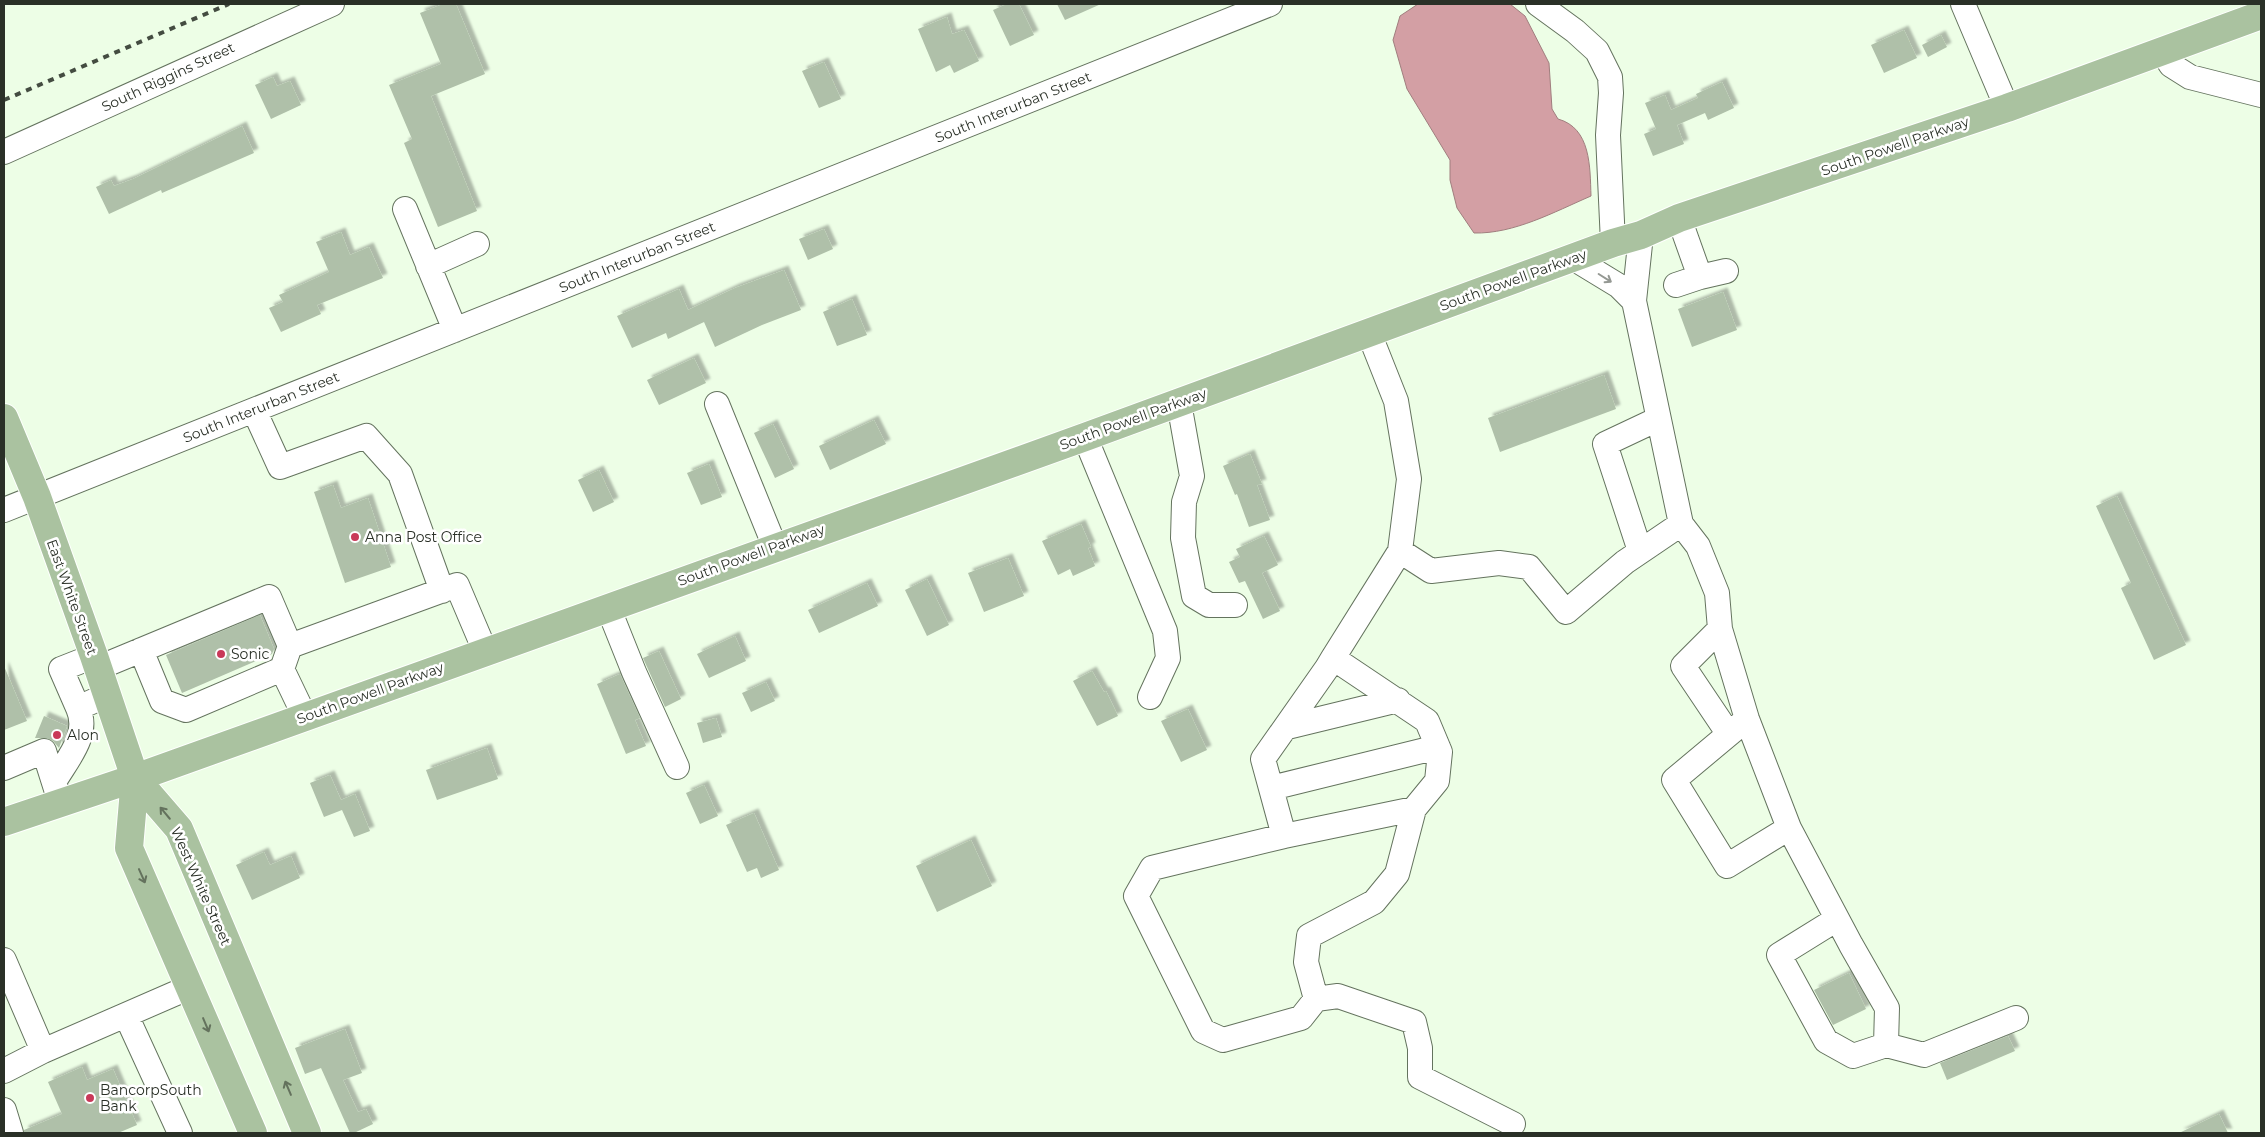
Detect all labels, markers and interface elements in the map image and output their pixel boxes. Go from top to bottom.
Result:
street label: South Riggins Street [99,38,238,116]
street label: South Interurban Street [932,67,1094,147]
street label: South Powell Parkway [1819,112,1972,180]
street label: South Interurban Street [556,217,718,297]
street label: South Powell Parkway [1437,245,1589,315]
one-way arrow [1597,273,1611,283]
street label: South Interurban Street [180,367,342,447]
street label: South Powell Parkway [1057,384,1209,454]
street label: South Powell Parkway [675,520,827,590]
place label: Anna Post Office [365,528,482,546]
marker: Anna Post Office [349,531,361,543]
street label: East White Street [43,537,101,658]
place label: Sonic [231,645,270,663]
marker: Sonic [215,648,227,660]
street label: South Powell Parkway [294,658,446,728]
place label: Alon [67,726,99,744]
marker: Alon [51,729,63,741]
one-way arrow [160,807,171,820]
street label: West White Street [167,824,235,948]
one-way arrow [137,868,147,883]
one-way arrow [202,1017,212,1032]
place label: BancorpSouth Bank [100,1081,202,1115]
one-way arrow [283,1081,292,1096]
marker: BancorpSouth Bank [84,1092,96,1104]

